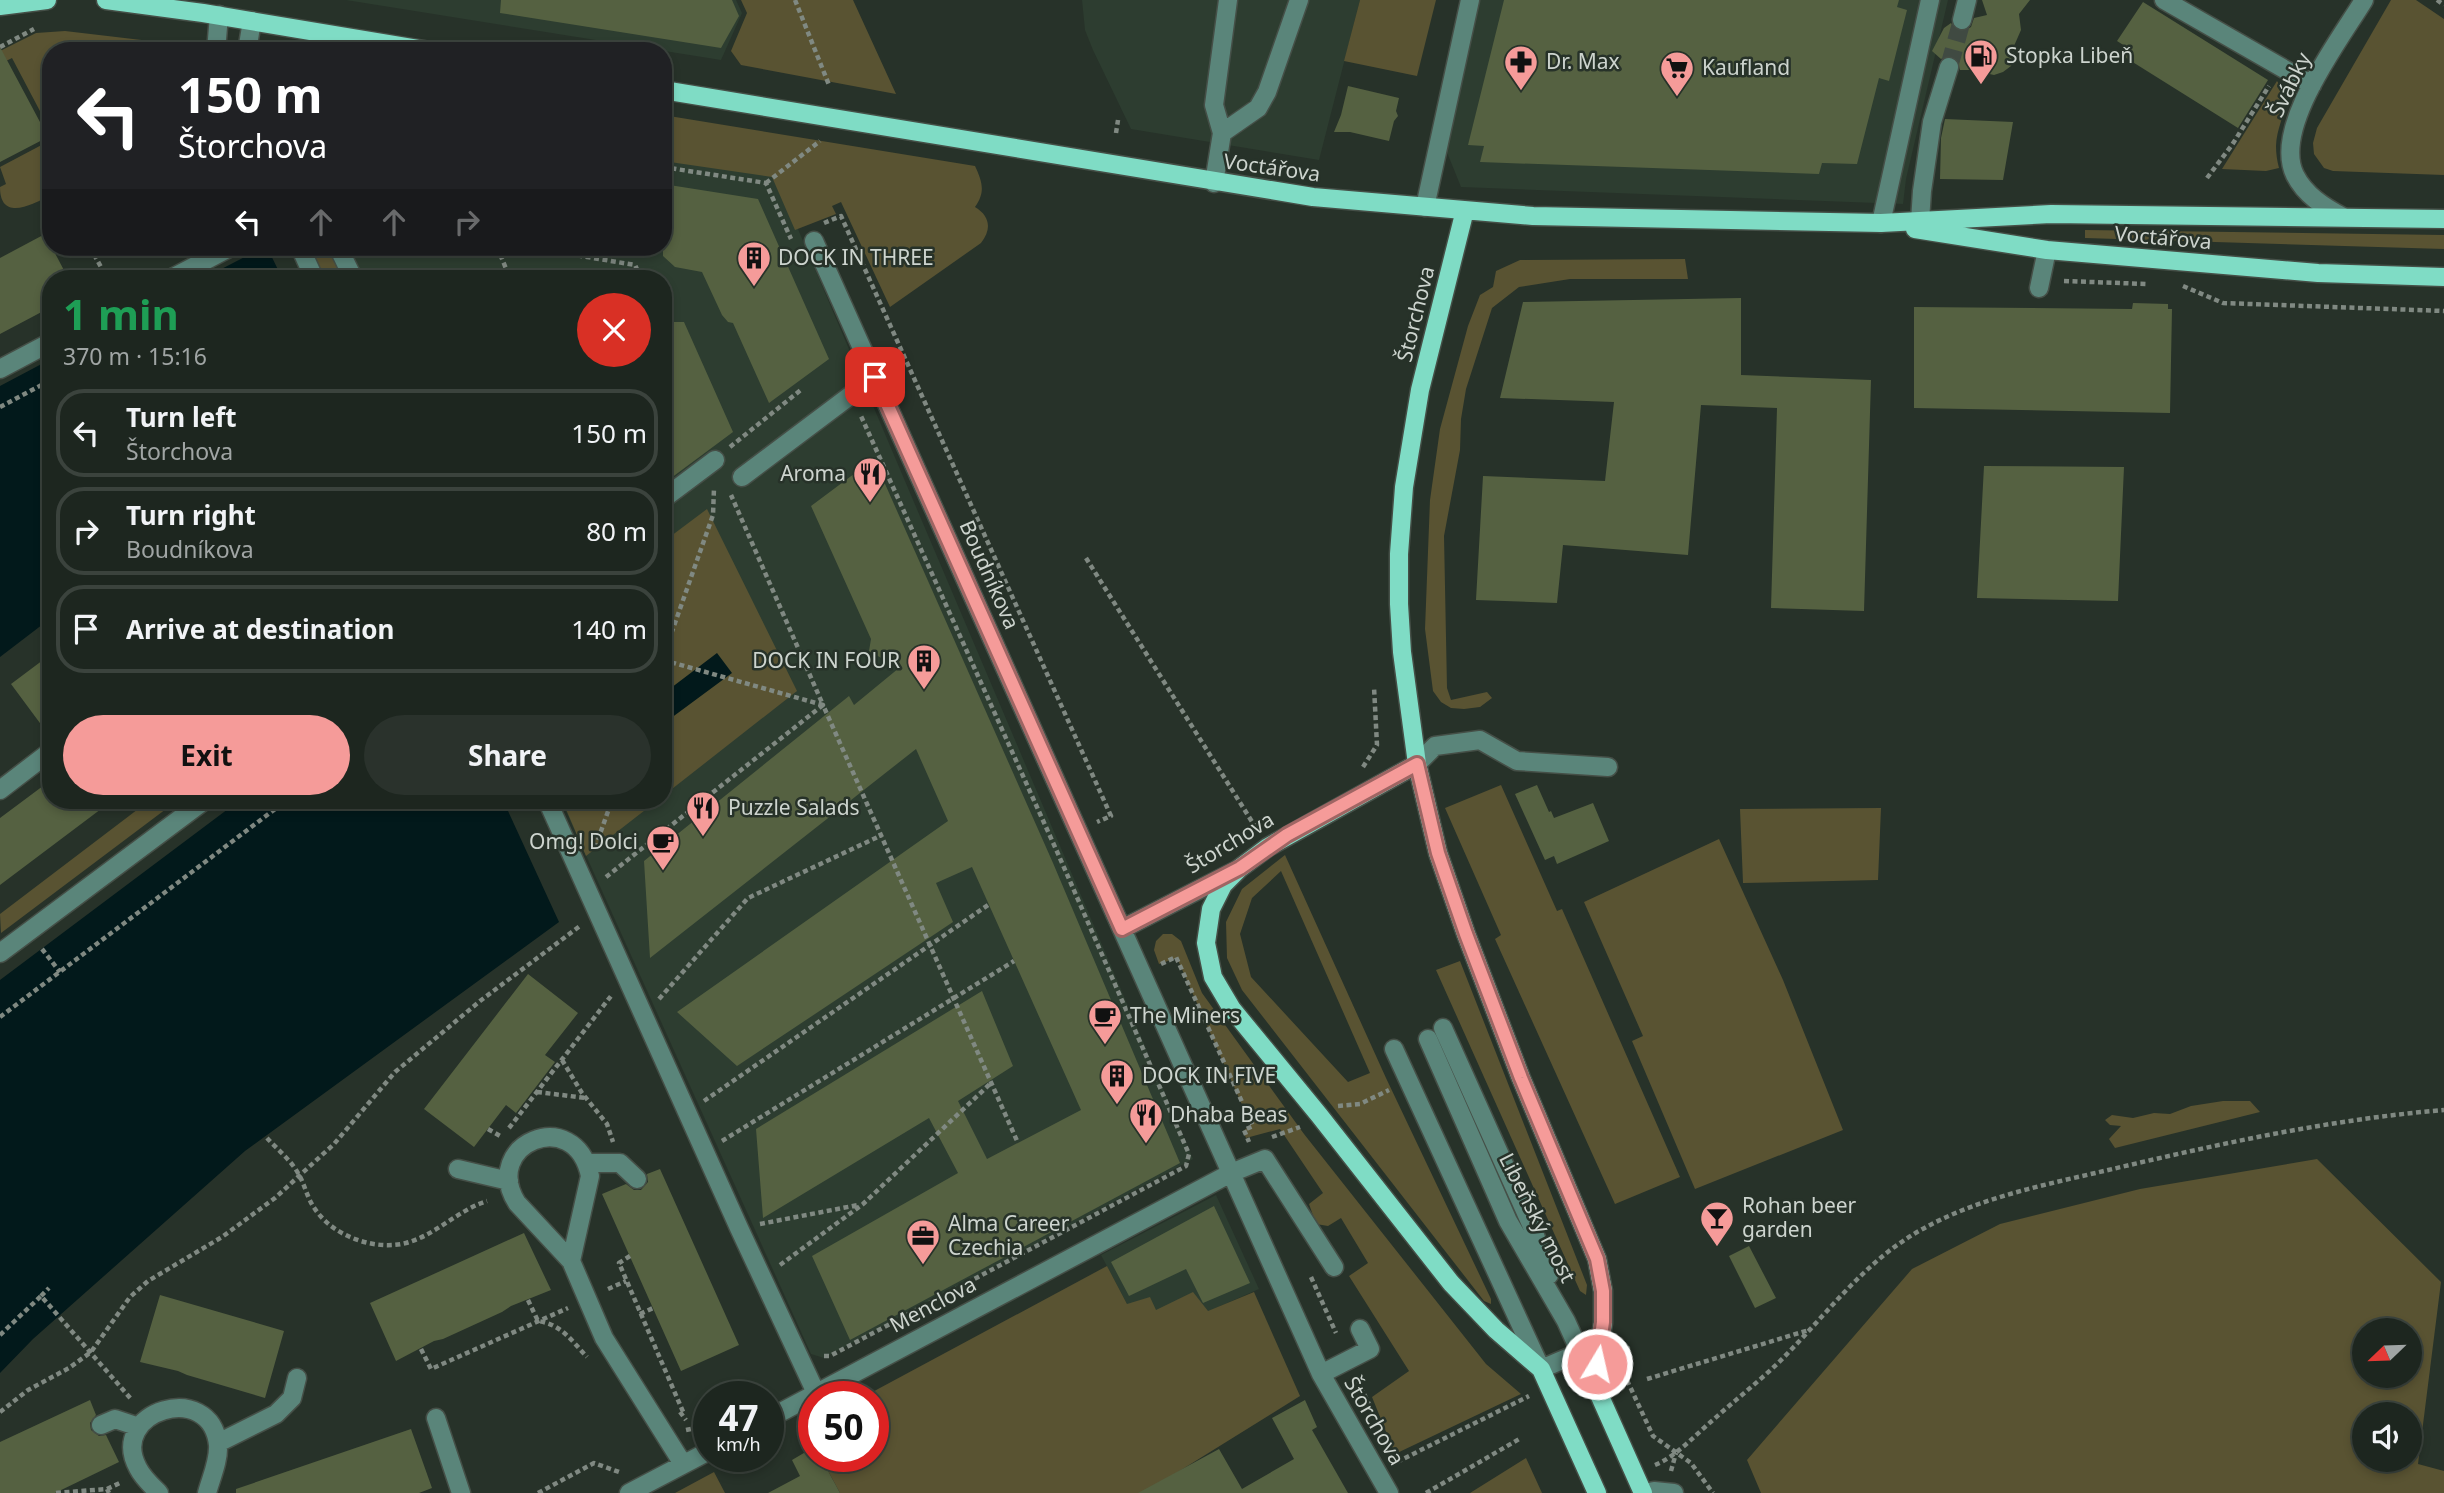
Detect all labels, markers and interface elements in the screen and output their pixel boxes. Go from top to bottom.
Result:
fuel station icon: Stopka Libeň [1962,37,2000,86]
place label: Stopka Libeň [2006,41,2133,69]
pharmacy icon: Dr. Max [1502,43,1540,92]
place label: Dr. Max [1546,47,1620,75]
street label: Švábky [2261,47,2317,122]
supermarket icon: Kaufland [1658,49,1696,98]
place label: Kaufland [1702,53,1790,81]
text: 150 m [178,61,323,127]
icon: left [63,70,154,161]
text: Štorchova [178,124,327,167]
street label: Voctářova [1222,146,1322,188]
icon: left [229,203,267,241]
icon: ahead [302,203,340,241]
icon: ahead [375,203,413,241]
icon: right [448,203,486,241]
street label: Voctářova [2113,219,2213,255]
building icon: DOCK IN THREE [735,239,773,288]
place label: DOCK IN THREE [778,243,934,271]
street label: Štorchova [1390,263,1440,365]
text: 1 min [63,285,179,342]
button: close [577,293,651,367]
text: 370 m · 15:16 [63,340,207,372]
pin [845,347,905,407]
icon: arrive [856,358,894,396]
text: Turn left [126,399,237,435]
icon: left [67,414,105,452]
text: 150 m [571,415,647,451]
text: Štorchova [126,435,233,467]
restaurant icon: Aroma [851,455,889,504]
place label: Aroma [780,459,846,487]
text: Turn right [126,497,256,533]
icon: right [67,512,105,550]
text: 80 m [586,513,647,549]
street label: Boudníkova [953,516,1026,634]
text: Boudníkova [126,533,254,565]
icon: arrive [67,610,105,648]
text: Arrive at destination [126,611,395,647]
text: 140 m [571,611,647,647]
building icon: DOCK IN FOUR [905,642,943,691]
place label: DOCK IN FOUR [752,646,900,674]
button: Exit [63,715,350,795]
button: Share [364,715,651,795]
restaurant icon: Puzzle Salads [684,789,722,838]
place label: Puzzle Salads [728,793,860,821]
street label: Štorchova [1180,805,1279,879]
cafe icon: Omg! Dolci [644,823,682,872]
place label: Omg! Dolci [529,827,638,855]
cafe icon: The Miners [1086,997,1124,1046]
place label: The Miners [1130,1001,1240,1029]
building icon: DOCK IN FIVE [1098,1057,1136,1106]
place label: DOCK IN FIVE [1142,1061,1276,1089]
restaurant icon: Dhaba Beas [1127,1096,1165,1145]
place label: Dhaba Beas [1170,1100,1288,1128]
street label: Libeňský most [1493,1148,1583,1287]
place label: Rohan beer garden [1742,1191,1857,1243]
bar icon: Rohan beer garden [1698,1199,1736,1248]
place label: Alma Career Czechia [948,1209,1070,1261]
office icon: Alma Career Czechia [904,1217,942,1266]
street label: Menclova [884,1270,981,1339]
north arrow [2352,1318,2422,1388]
map controls [2352,1318,2422,1472]
position arrow [1560,1327,1634,1401]
street label: Štorchova [1338,1371,1411,1470]
speed limit sign: 50 [798,1381,889,1472]
text: 47 [718,1394,759,1441]
button: sound [2352,1402,2422,1472]
text: km/h [716,1432,761,1456]

